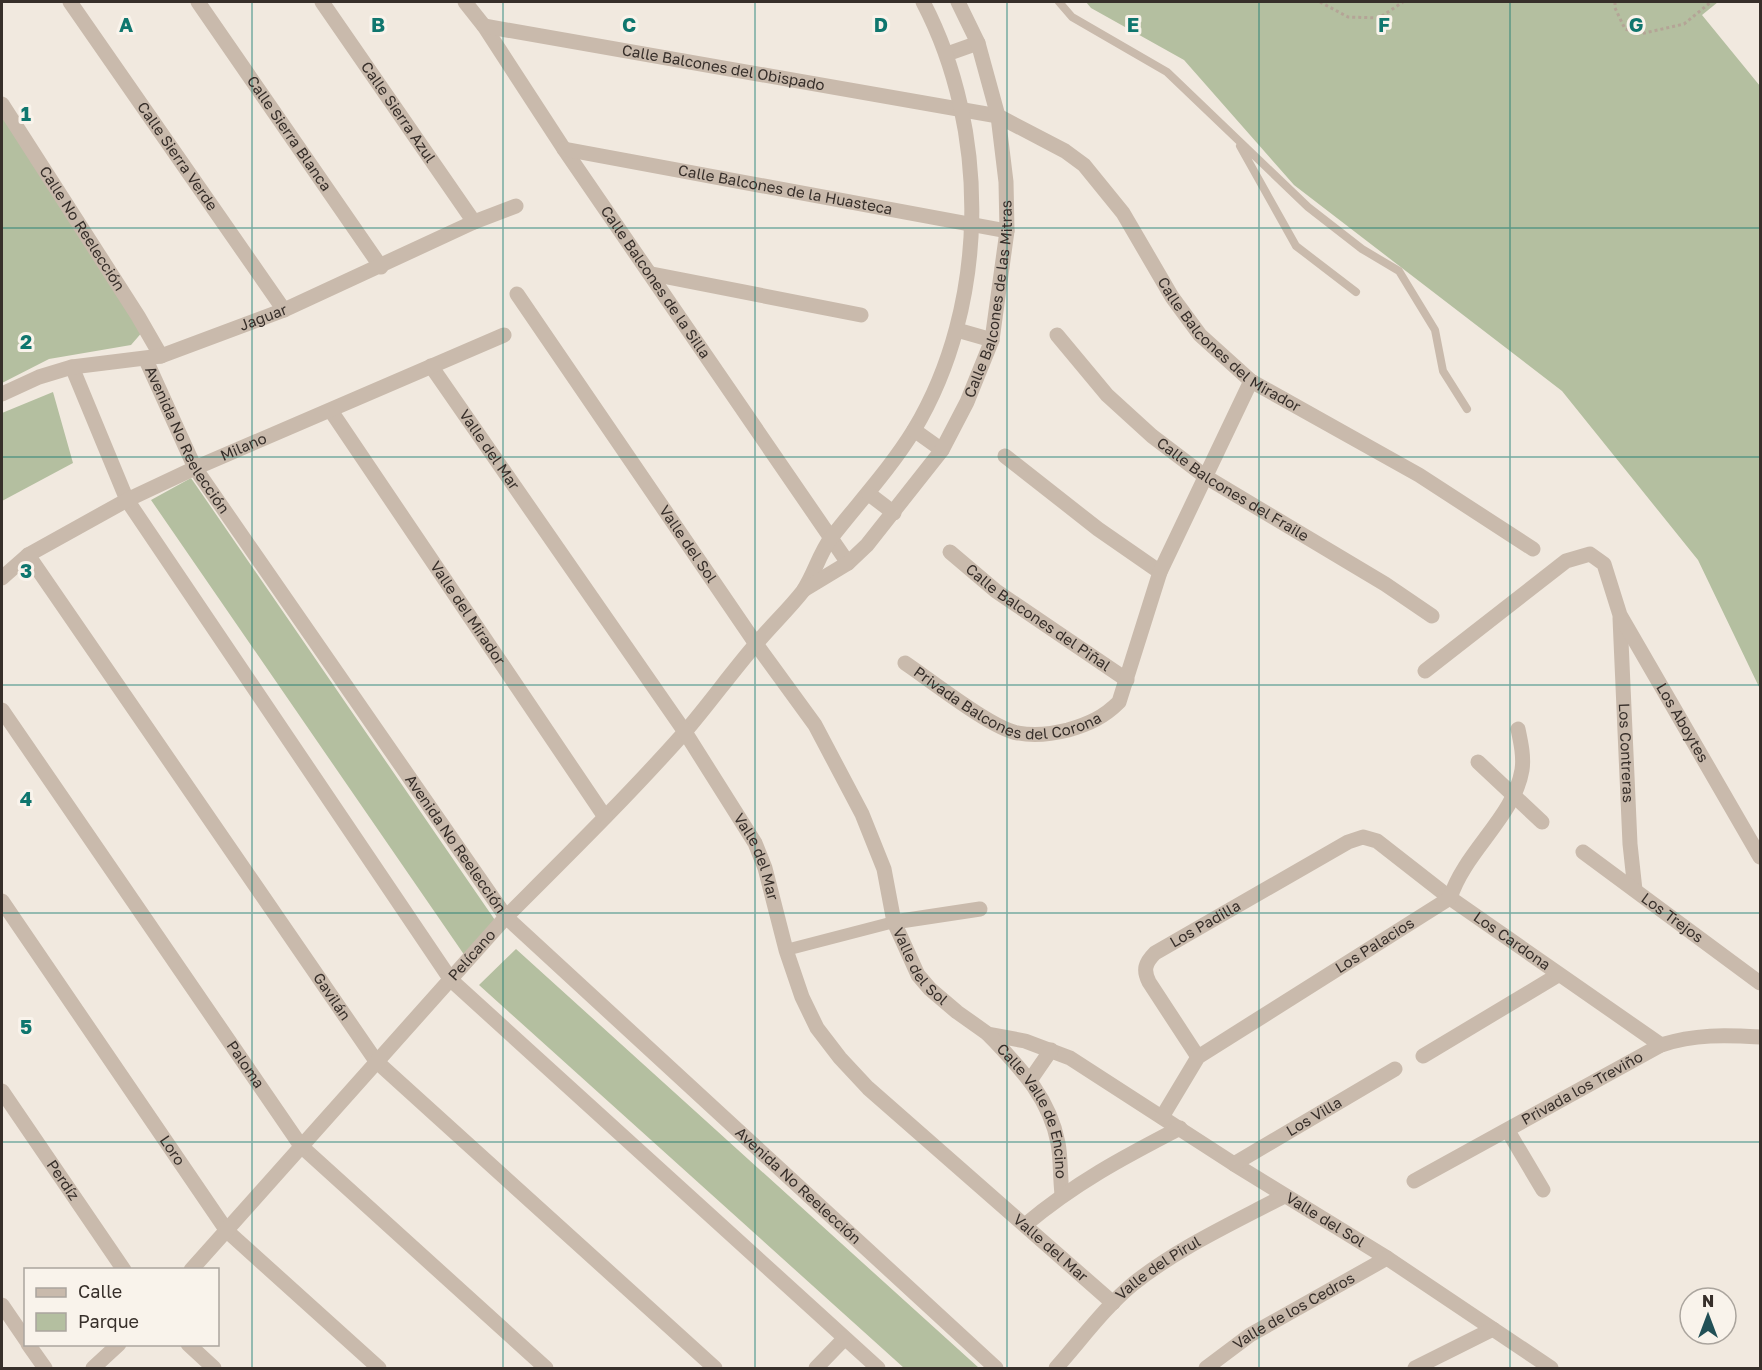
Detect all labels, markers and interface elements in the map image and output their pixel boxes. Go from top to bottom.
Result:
text: A [119,12,133,36]
text: B [371,12,385,36]
text: C [622,12,636,36]
text: D [874,12,888,36]
text: E [1127,12,1139,36]
text: F [1378,12,1390,36]
text: G [1629,12,1643,36]
street label: Calle Balcones del Obispado [621,40,826,94]
street label: Calle Sierra Azul [358,58,440,166]
street label: Calle Sierra Blanca [244,72,336,194]
street label: Calle Sierra Verde [134,98,222,214]
text: 1 [21,101,31,125]
street label: Calle Balcones de la Huasteca [677,160,894,218]
street label: Calle No Reelección [36,162,129,294]
street label: Calle Balcones de las Mitras [960,200,1015,400]
street label: Calle Balcones de la Silla [598,202,715,362]
street label: Calle Balcones del Mirador [1154,274,1304,415]
street label: Jaguar [237,300,289,334]
text: 2 [20,329,32,353]
street label: Avenida No Reelección [142,363,234,517]
street label: Valle del Mar [456,406,524,493]
street label: Milano [217,428,269,464]
street label: Calle Balcones del Fraile [1154,433,1313,545]
street label: Valle del Sol [656,502,721,586]
street label: Valle del Mirador [427,557,510,668]
text: 3 [20,558,32,582]
street label: Calle Balcones del Piñal [963,559,1115,674]
street label: Privada Balcones del Corona [911,662,1104,743]
street label: Los Aboytes [1653,679,1713,765]
street label: Los Contreras [1616,702,1638,803]
street label: Avenida No Reelección [402,771,510,916]
text: 4 [20,786,32,810]
street label: Valle del Mar [730,809,783,902]
street label: Los Trejos [1638,888,1707,946]
street label: Los Padilla [1166,896,1243,951]
street label: Los Cardona [1471,907,1554,973]
street label: Los Palacios [1331,913,1417,976]
street label: Pelícano [444,925,499,984]
street label: Valle del Sol [890,925,952,1008]
street label: Gavilán [310,969,355,1023]
text: 5 [20,1014,32,1038]
street label: Paloma [223,1037,269,1091]
street label: Calle Valle de Encino [994,1039,1071,1179]
street label: Privada los Treviño [1518,1047,1646,1128]
street label: Los Villa [1283,1093,1345,1139]
street label: Avenida No Reelección [732,1123,865,1247]
street label: Loro [156,1132,189,1168]
street label: Perdíz [44,1156,84,1204]
street label: Valle del Sol [1283,1188,1369,1250]
street label: Valle del Mar [1010,1210,1092,1285]
street label: Valle del Pirul [1111,1231,1204,1303]
legend [24,1268,219,1346]
street label: Valle de los Cedros [1229,1268,1357,1353]
text: Calle [78,1280,122,1302]
north arrow [1678,1286,1738,1346]
text: N [1702,1291,1714,1311]
text: Parque [78,1310,139,1332]

